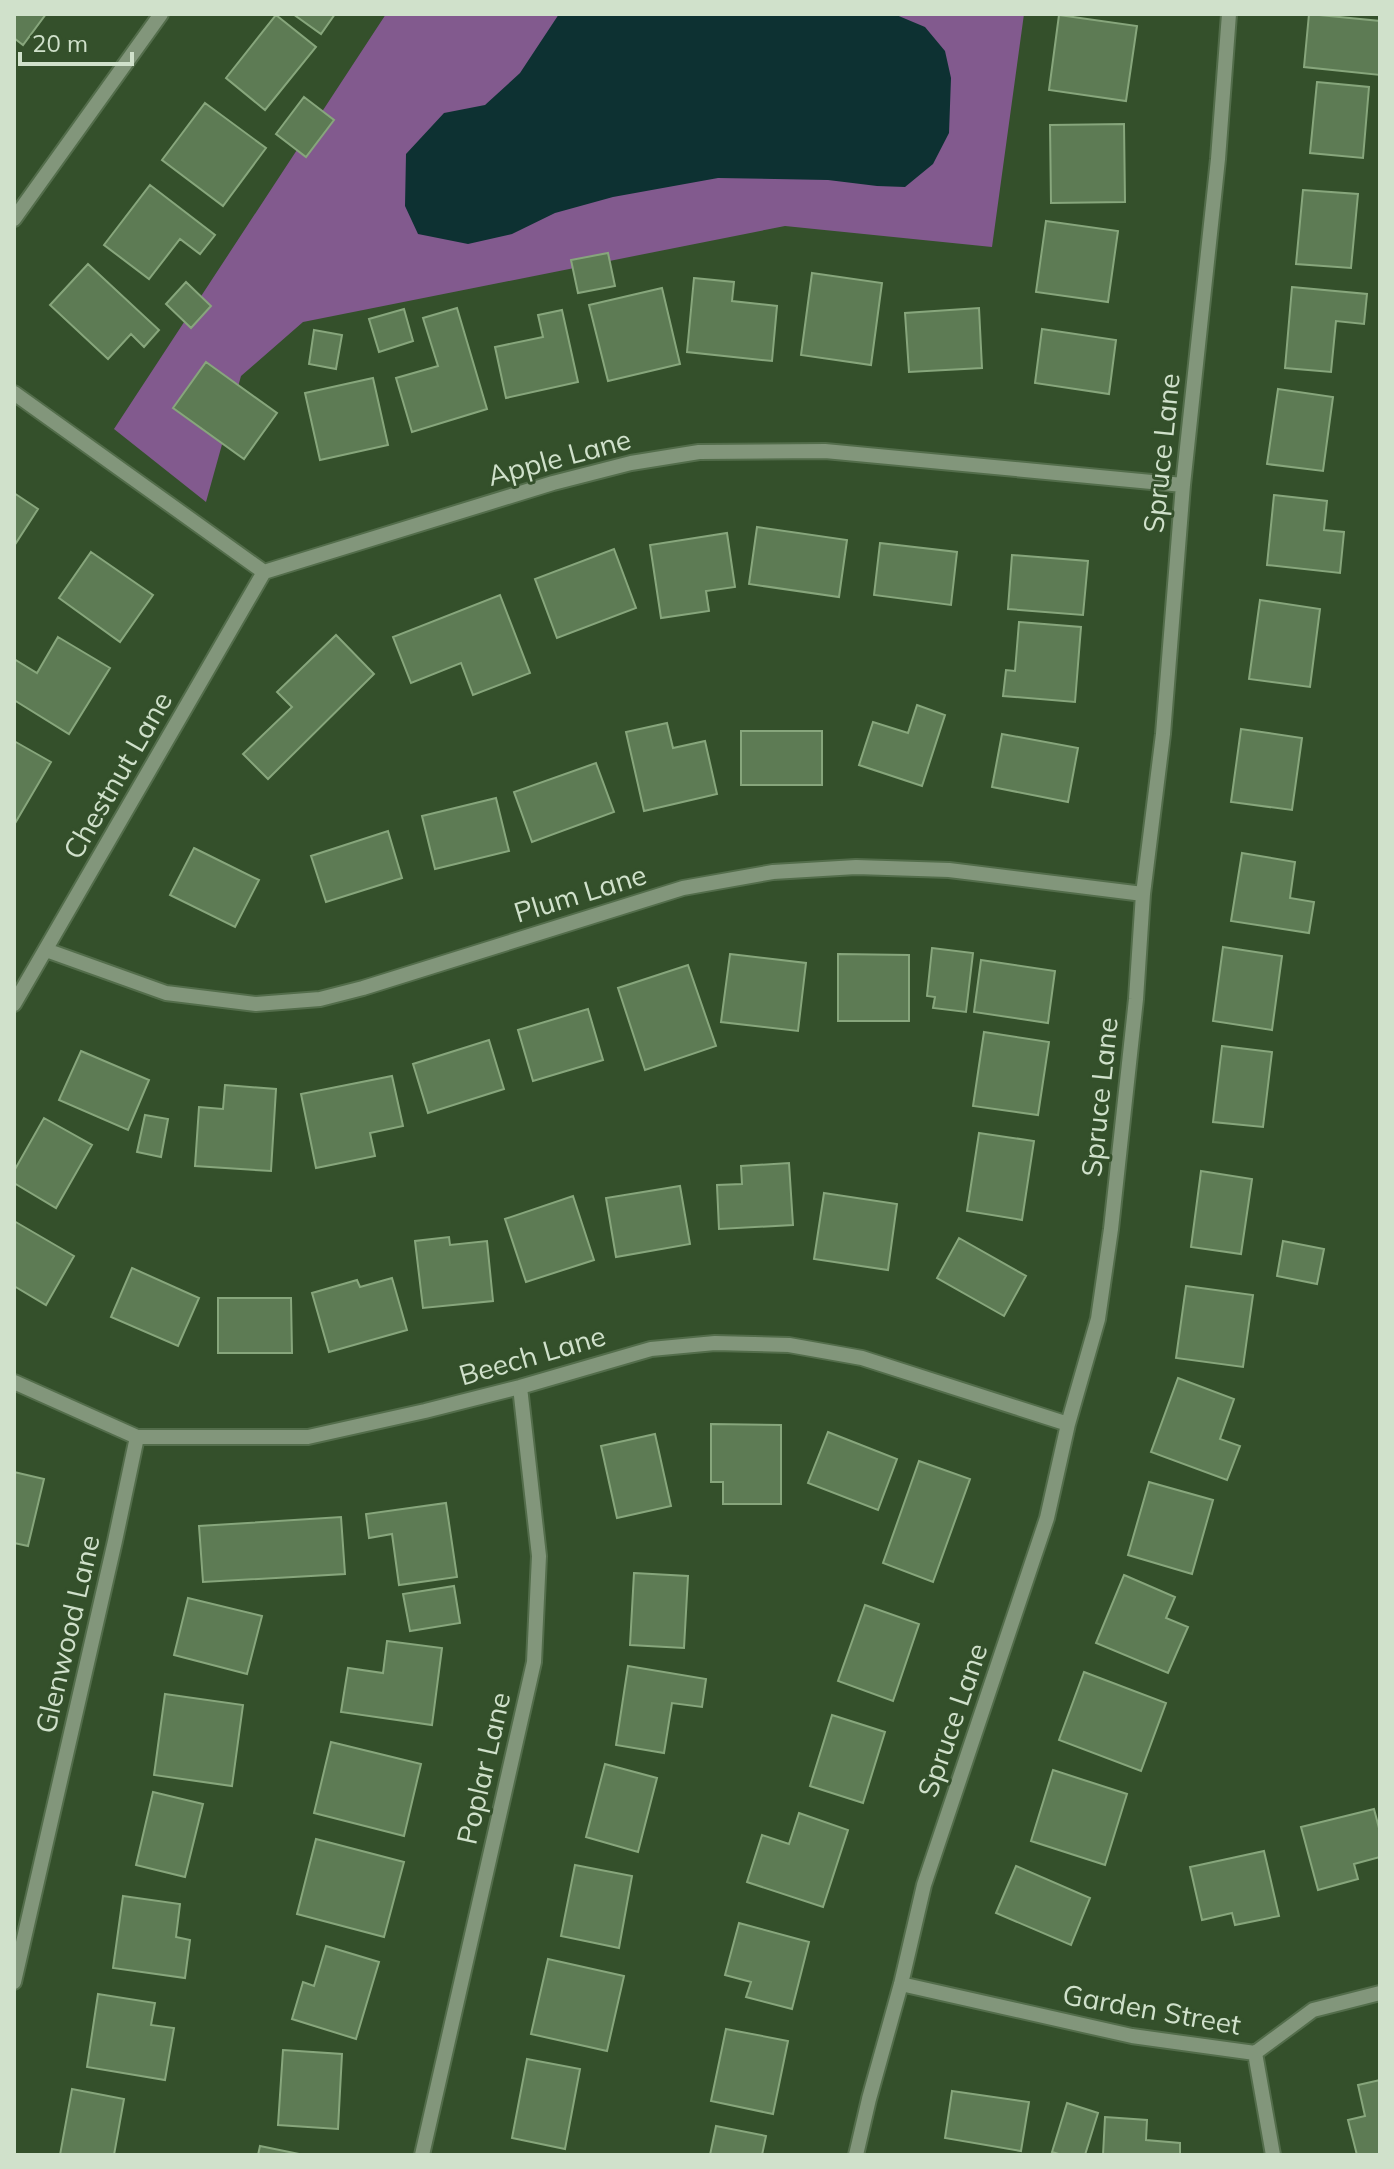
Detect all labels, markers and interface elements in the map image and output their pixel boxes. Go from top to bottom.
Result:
scale bar [20,16,132,66]
text: 20 m [32,28,88,58]
street label: Spruce Lane [1135,371,1187,535]
street label: Apple Lane [483,421,635,493]
street label: Chestnut Lane [55,685,179,865]
street label: Plum Lane [510,856,650,930]
street label: Spruce Lane [1073,1015,1125,1179]
street label: Beech Lane [455,1317,609,1393]
street label: Glenwood Lane [27,1531,107,1737]
street label: Spruce Lane [909,1638,995,1802]
street label: Poplar Lane [449,1689,517,1847]
street label: Garden Street [1060,1976,1244,2042]

